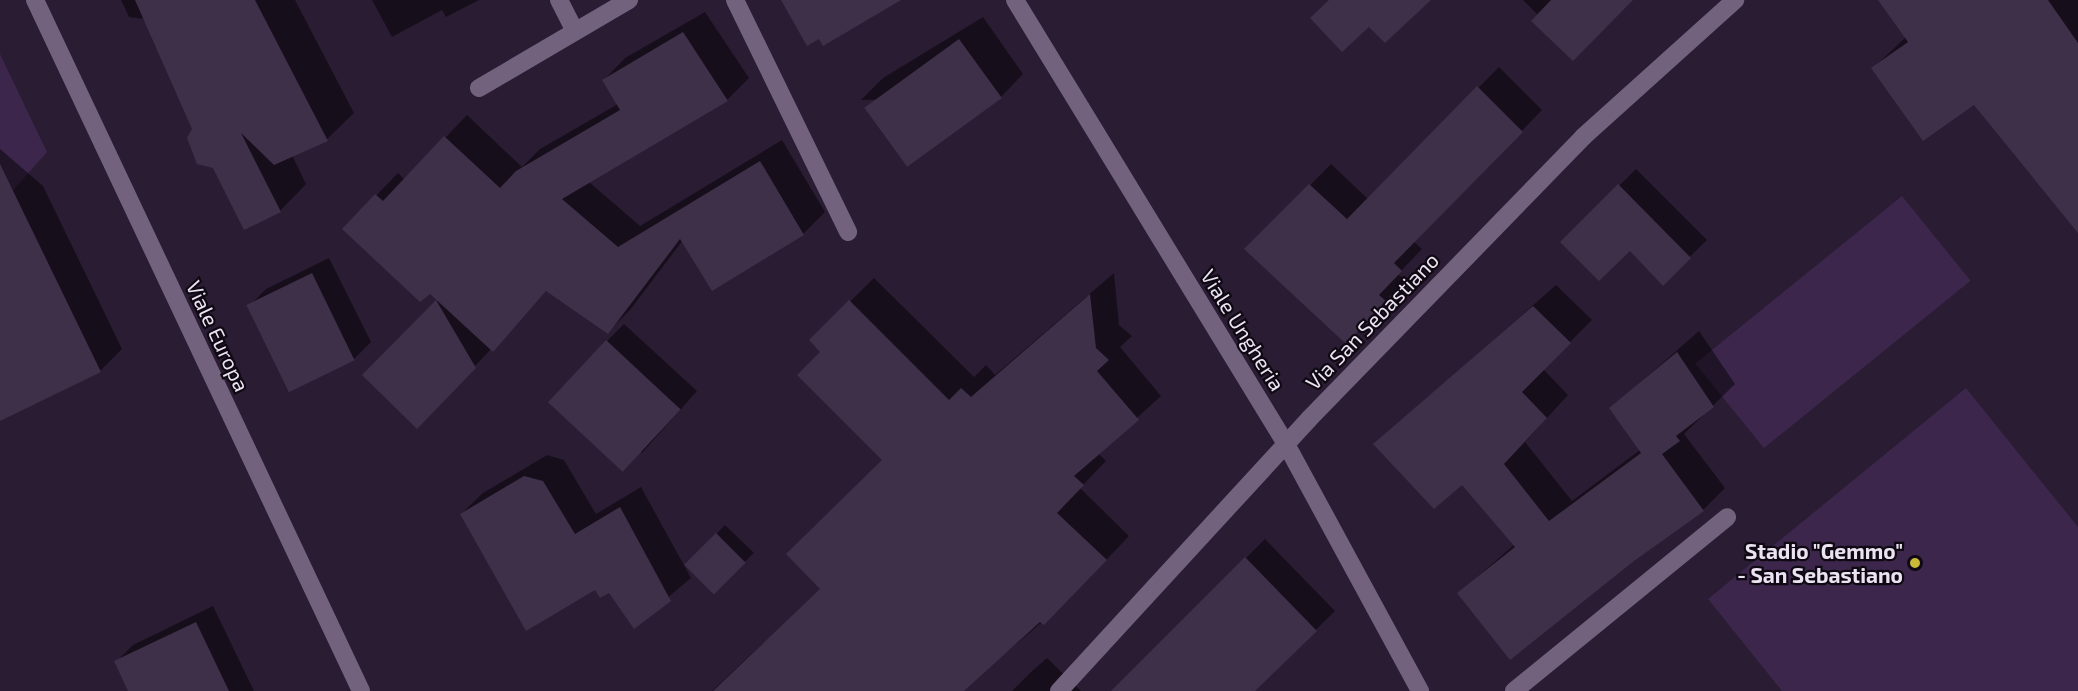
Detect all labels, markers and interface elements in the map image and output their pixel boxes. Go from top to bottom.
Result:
street label: Via San Sebastiano [1300,247,1444,395]
street label: Viale Ungheria [1196,265,1290,395]
street label: Viale Europa [181,277,255,395]
place label: Stadio "Gemmo" - San Sebastiano [1737,538,1903,588]
marker: Stadio "Gemmo" - San Sebastiano [1908,556,1922,570]

